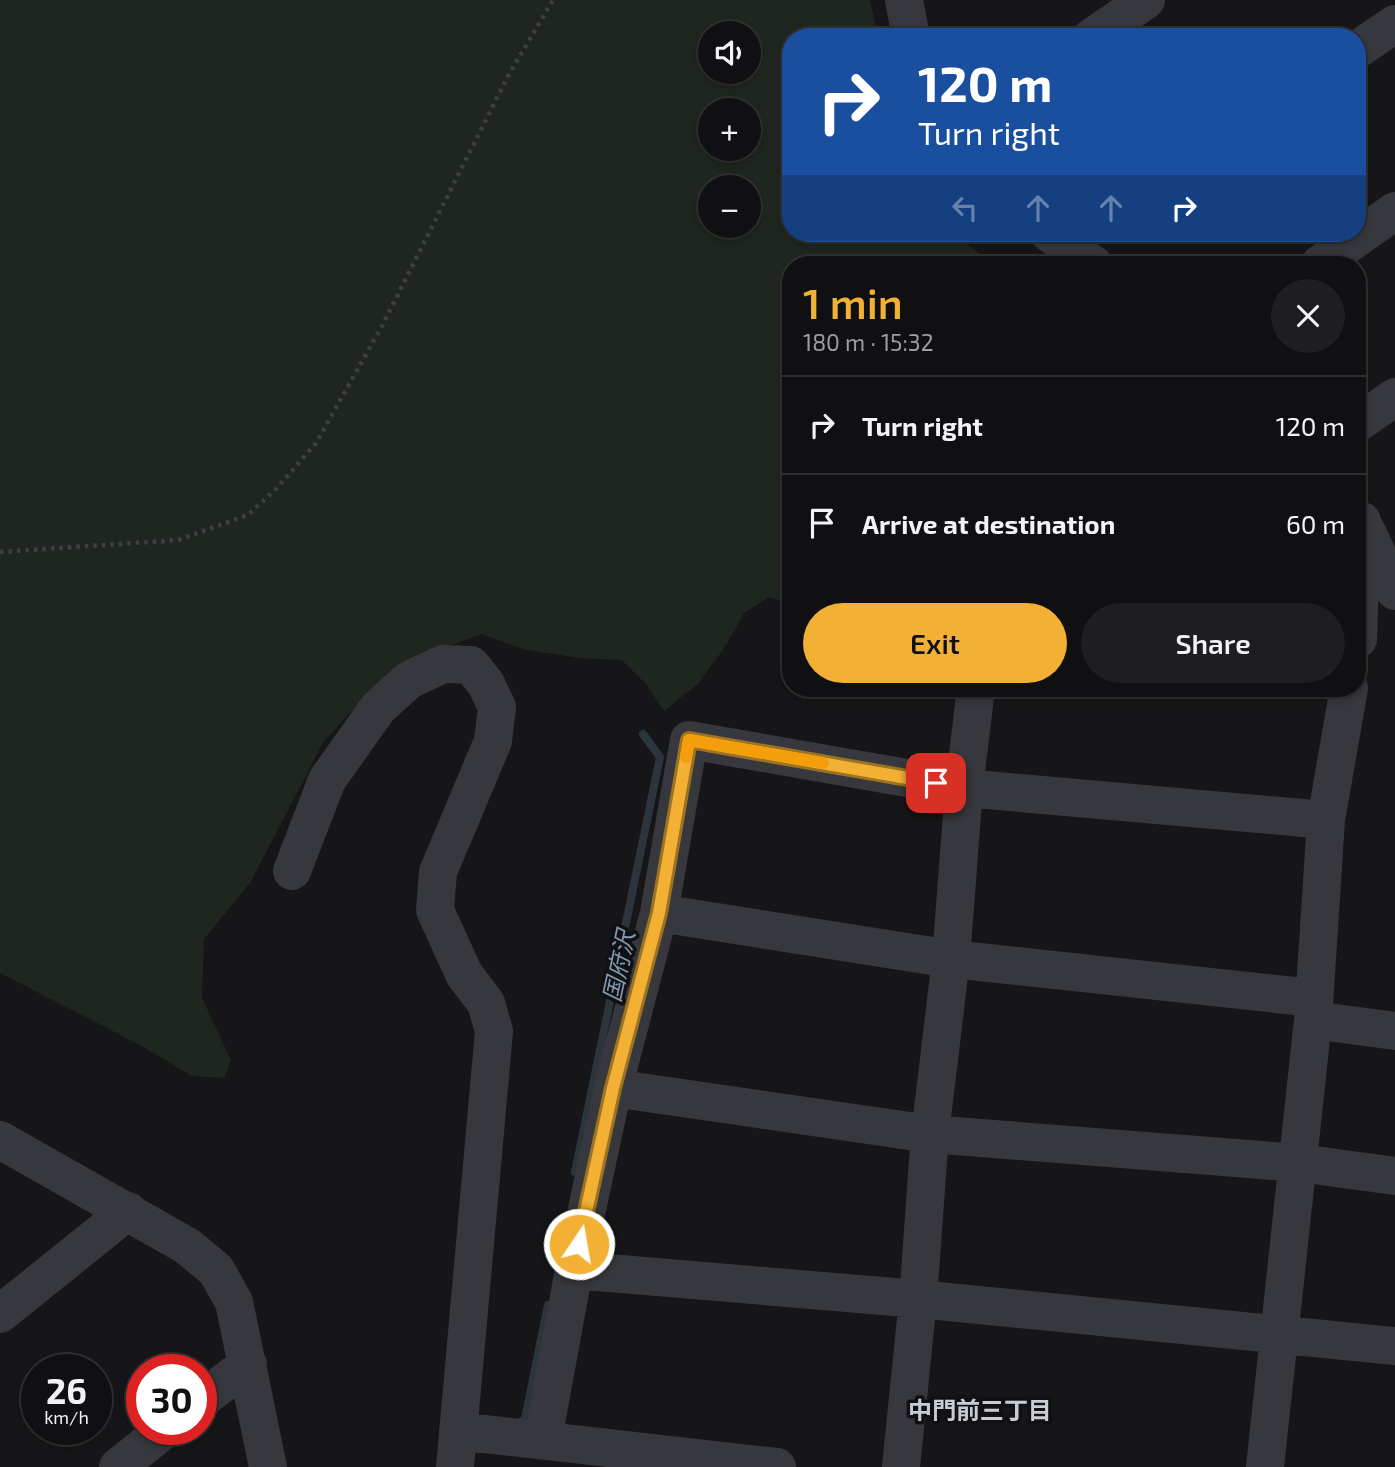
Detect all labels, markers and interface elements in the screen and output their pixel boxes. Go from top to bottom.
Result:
map controls [698,21,761,238]
button: sound [698,21,761,84]
text: 120 m [918,53,1052,112]
icon: right [803,56,894,147]
button: + [698,98,761,161]
text: Turn right [918,113,1060,151]
button: − [698,175,761,238]
icon: left [946,189,984,227]
icon: ahead [1019,189,1057,227]
icon: ahead [1092,189,1130,227]
icon: right [1165,189,1203,227]
text: 1 min [803,277,903,327]
button: close [1271,279,1345,353]
text: 180 m · 15:32 [803,328,934,356]
icon: right [803,406,841,444]
text: Turn right [862,410,983,441]
text: 120 m [1276,410,1345,441]
icon: arrive [803,504,841,542]
text: Arrive at destination [862,508,1115,539]
text: 60 m [1286,508,1345,539]
button: Exit [803,603,1067,683]
button: Share [1081,603,1345,683]
pin [906,753,966,813]
icon: arrive [917,764,955,802]
water label: 国府沢 [596,925,640,1004]
position arrow [542,1207,616,1281]
speed limit sign: 30 [126,1354,217,1445]
text: 26 [46,1369,87,1411]
district label: 中門前三丁目 [908,1395,1052,1424]
text: km/h [44,1406,89,1428]

